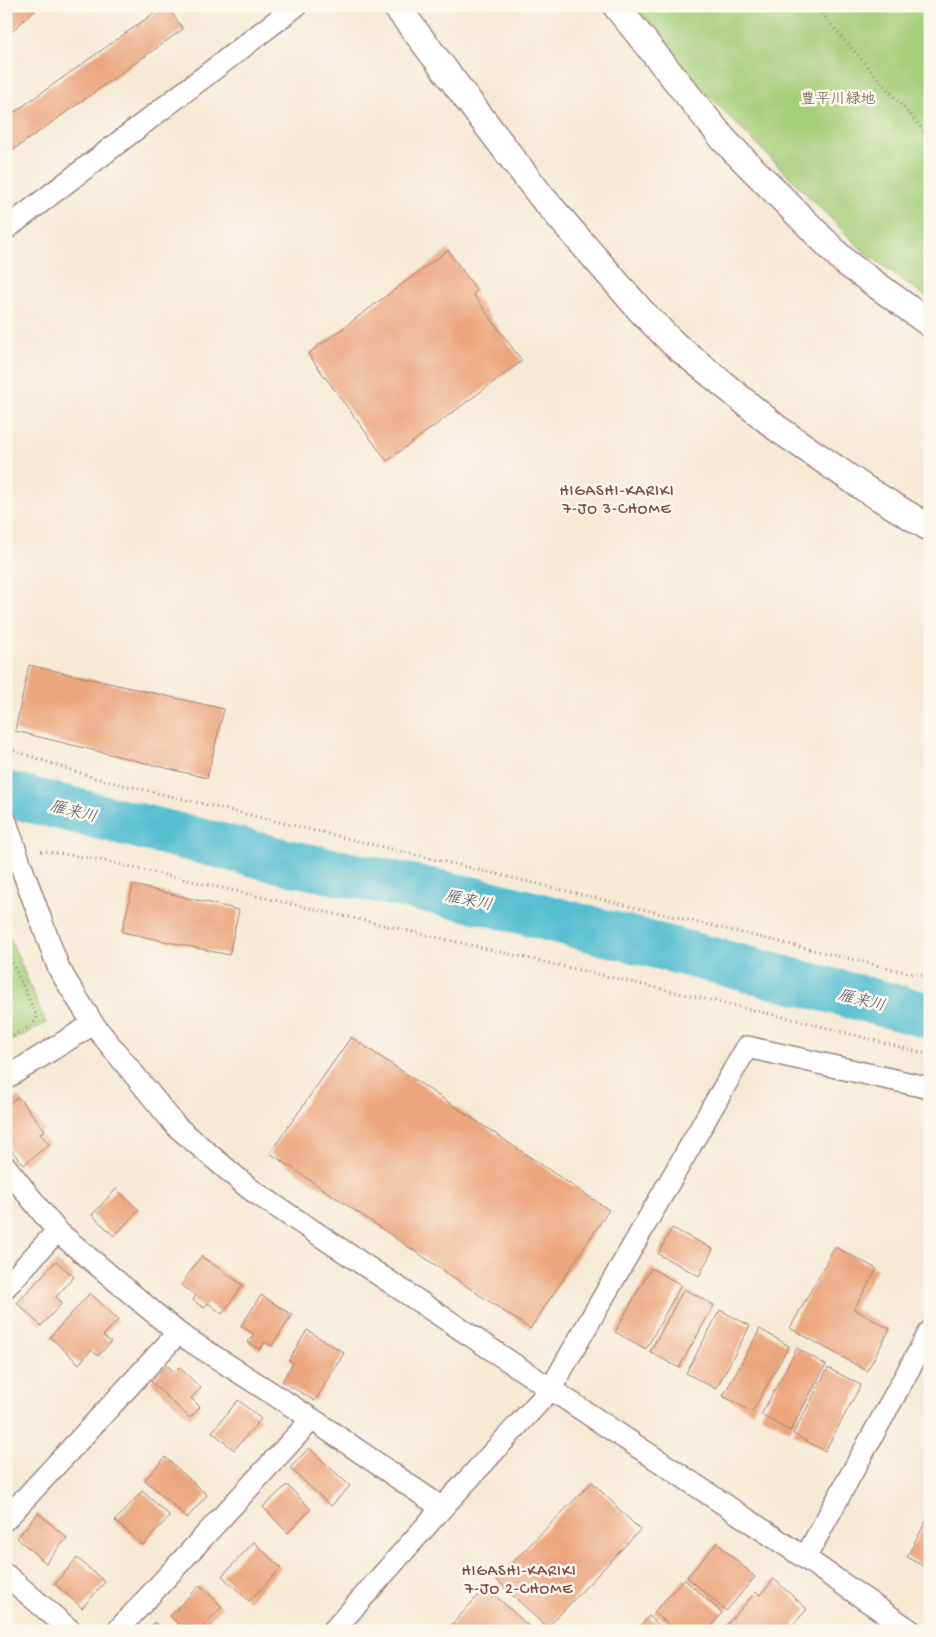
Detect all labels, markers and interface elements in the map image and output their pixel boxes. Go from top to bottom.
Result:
park label: 豊平川緑地 [800,90,876,109]
district label: HIGASHI-KARIKI 7-JO 3-CHOME [559,483,675,520]
water label: 雁来川 [48,796,99,828]
water label: 雁来川 [443,886,494,917]
water label: 雁来川 [836,985,887,1017]
district label: HIGASHI-KARIKI 7-JO 2-CHOME [461,1563,577,1600]

